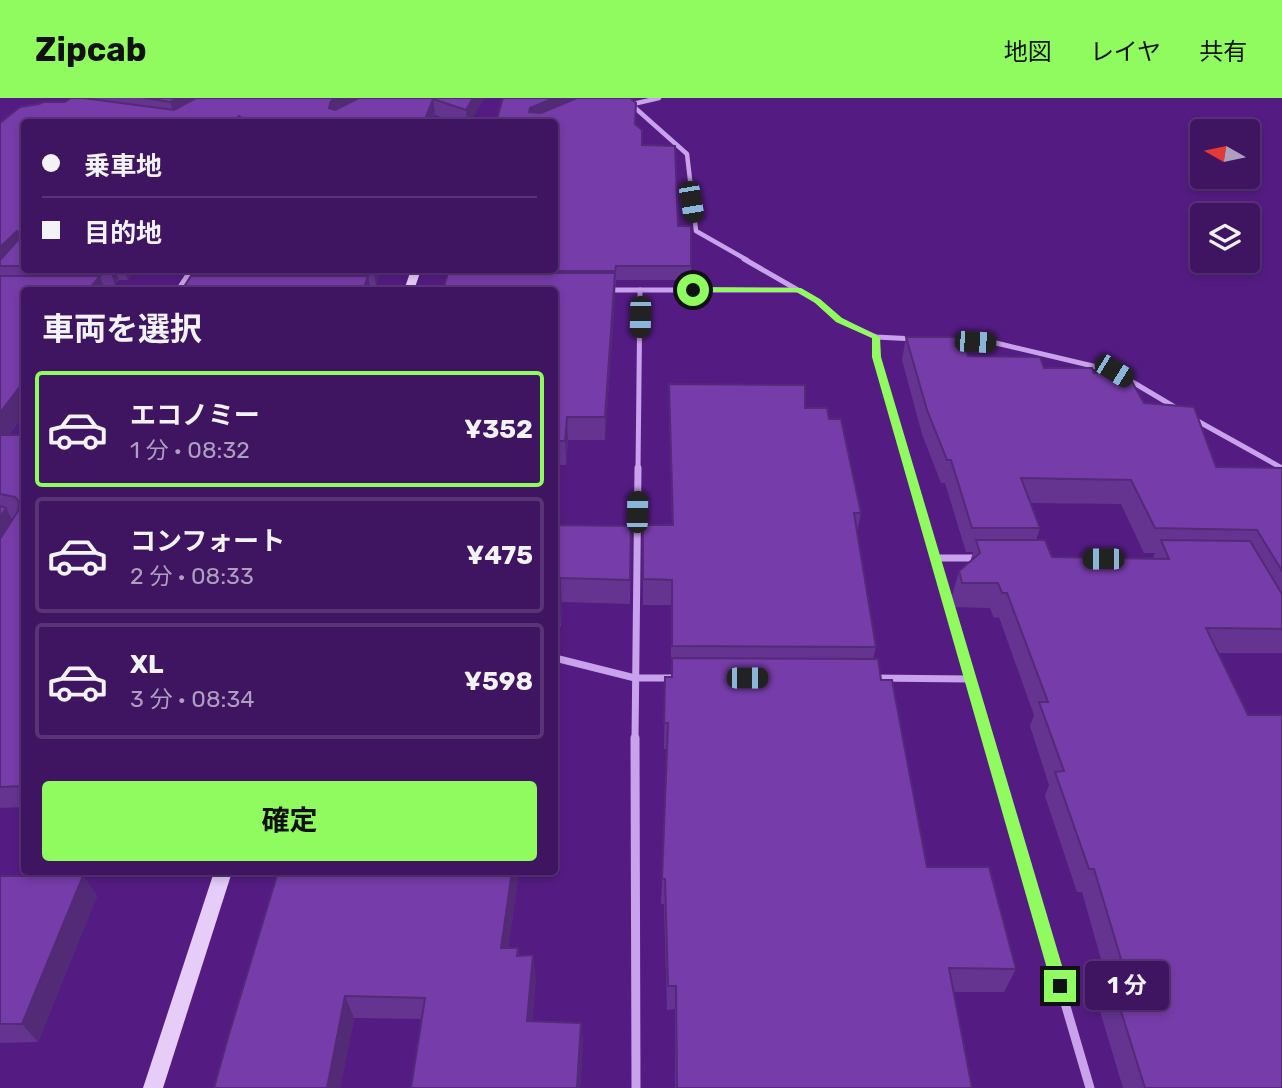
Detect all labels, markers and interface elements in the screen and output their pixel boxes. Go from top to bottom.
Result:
text: Zipcab [35,30,146,69]
text: 地図 [1004,38,1052,66]
text: レイヤ [1090,38,1161,66]
text: 共有 [1199,38,1247,66]
north arrow [1190,119,1260,189]
map controls [1190,119,1260,273]
text: 乗車地 [84,151,162,182]
car [678,179,705,225]
button: layers [1190,203,1260,273]
text: 目的地 [84,218,162,249]
route start [677,274,709,306]
car [630,296,651,338]
text: 車両を選択 [42,310,202,348]
car [954,330,997,354]
car [1091,351,1138,391]
icon: car [46,398,109,461]
text: エコノミー [130,400,260,431]
text: ¥352 [464,414,533,445]
text: 1 分 · 08:32 [130,436,250,464]
car [627,491,648,533]
icon: car [46,524,109,587]
text: コンフォート [130,526,285,557]
text: ¥475 [466,540,533,571]
car [1083,549,1125,570]
text: 2 分 · 08:33 [130,562,254,590]
text: XL [130,649,163,680]
icon: car [46,650,109,713]
text: ¥598 [464,666,533,697]
car [727,668,769,689]
text: 3 分 · 08:34 [130,685,255,713]
button: 確定 [42,781,537,861]
callout: 1 分 [1084,962,1168,1010]
route end [1044,970,1076,1002]
text: 1 分 [1107,971,1147,999]

